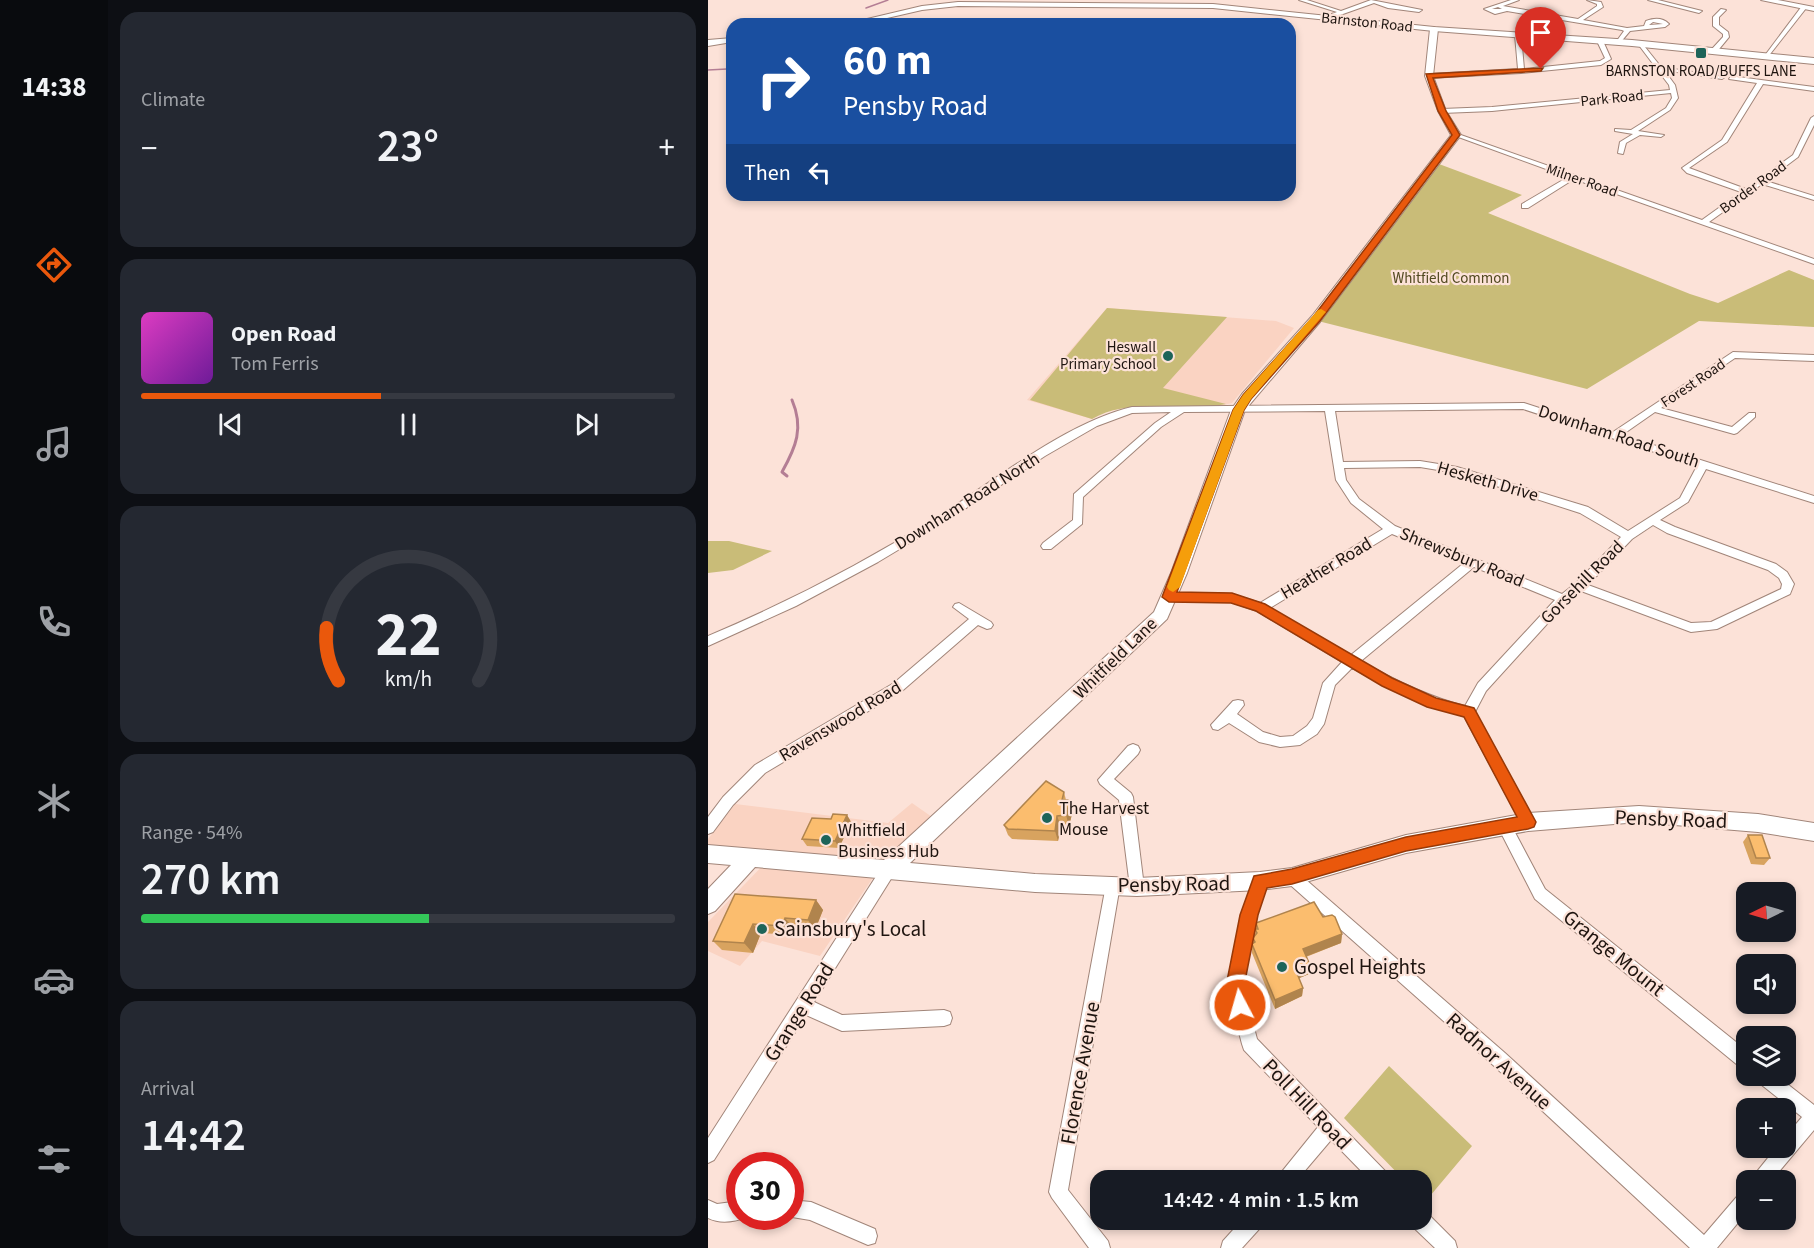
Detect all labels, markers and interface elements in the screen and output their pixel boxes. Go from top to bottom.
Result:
street label: Barnston Road [1320,7,1414,38]
pin [1515,7,1566,69]
icon: arrive [1524,16,1557,49]
text: 60 m [843,31,932,91]
icon: right [744,42,822,120]
marker: BARNSTON ROAD/BUFFS LANE [1694,46,1708,60]
place label: BARNSTON ROAD/BUFFS LANE [1605,61,1797,82]
text: 14:38 [21,68,87,107]
street label: Park Road [1580,85,1645,112]
text: Climate [141,86,205,114]
text: Pensby Road [843,87,988,126]
text: 23° [377,115,439,179]
text: − [141,125,157,172]
text: + [659,125,675,172]
icon: left [803,156,836,189]
street label: Border Road [1716,156,1791,219]
text: Then [744,157,791,189]
street label: Milner Road [1543,158,1620,203]
icon: directions [33,244,75,286]
park label: Whitfield Common [1392,268,1510,289]
text: Open Road [231,318,336,350]
place label: Heswall Primary School [1060,337,1156,375]
marker: Heswall Primary School [1161,349,1175,363]
text: Tom Ferris [231,350,319,378]
street label: Forest Road [1657,354,1730,413]
street label: Downham Road South [1535,399,1703,474]
icon: previous [214,408,247,441]
icon: pause [392,408,425,441]
icon: next [570,408,603,441]
icon: music [33,423,75,465]
street label: Downham Road North [890,447,1045,556]
street label: Hesketh Drive [1434,455,1541,508]
street label: Shrewsbury Road [1396,521,1528,594]
street label: Heather Road [1276,531,1377,606]
street label: Gorsehill Road [1535,535,1630,630]
text: 22 [375,591,441,680]
icon: phone [33,601,75,643]
street label: Whitfield Lane [1068,612,1163,705]
text: km/h [384,664,432,695]
street label: Ravenswood Road [774,675,906,768]
icon: climate [33,780,75,822]
place label: The Harvest Mouse [1059,796,1149,842]
street label: Pensby Road [1614,802,1728,836]
marker: The Harvest Mouse [1040,811,1054,825]
place label: Whitfield Business Hub [838,818,939,864]
text: Range · 54% [141,819,242,847]
marker: Whitfield Business Hub [819,833,833,847]
text: 270 km [141,848,281,912]
street label: Pensby Road [1117,868,1231,900]
north arrow [1736,882,1796,942]
map controls [1736,882,1796,1230]
street label: Grange Mount [1557,903,1671,1003]
place label: Sainsbury's Local [774,914,926,944]
marker: Sainsbury's Local [755,922,769,936]
place label: Gospel Heights [1294,952,1426,982]
button: sound [1736,954,1796,1014]
street label: Grange Road [757,957,841,1067]
icon: car [33,959,75,1001]
marker: Gospel Heights [1275,960,1289,974]
position arrow [1208,973,1272,1037]
street label: Florence Avenue [1053,999,1107,1147]
street label: Radnor Avenue [1439,1005,1559,1117]
button: layers [1736,1026,1796,1086]
street label: Poll Hill Road [1256,1052,1358,1156]
text: Arrival [141,1075,195,1103]
button: + [1736,1098,1796,1158]
text: 14:42 [141,1104,246,1168]
icon: filters [33,1138,75,1180]
speed limit sign: 30 [726,1152,804,1230]
button: − [1736,1170,1796,1230]
text: 14:42 · 4 min · 1.5 km [1163,1184,1359,1216]

